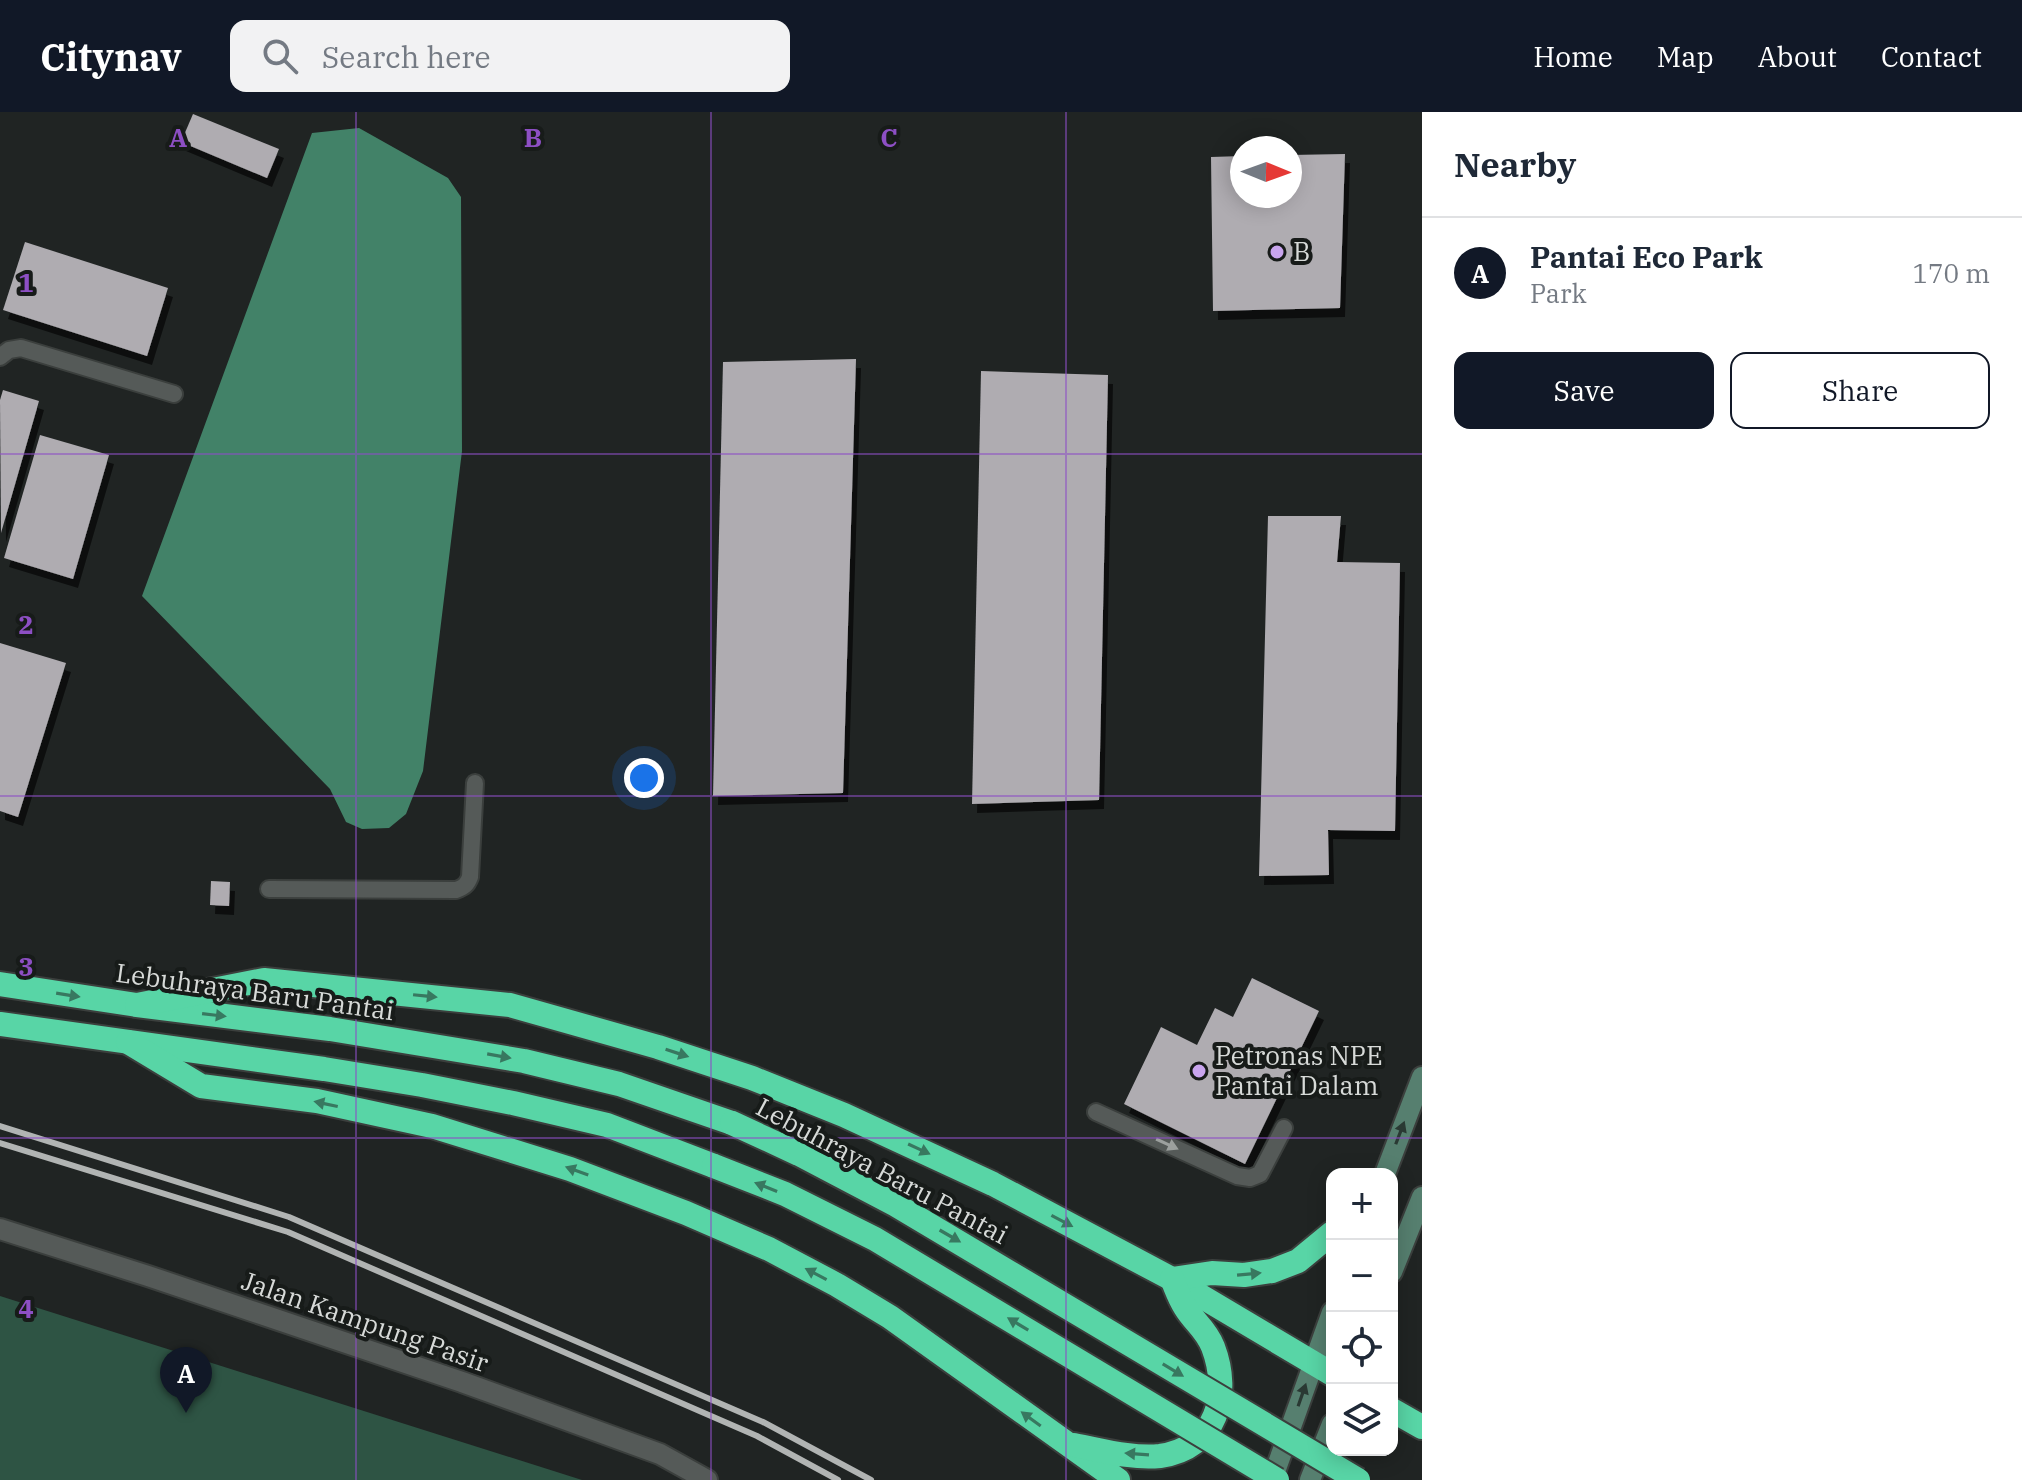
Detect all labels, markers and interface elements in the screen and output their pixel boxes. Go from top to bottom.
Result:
search box [230,20,790,92]
text: Citynav [40,32,182,81]
icon: search [258,34,302,78]
text: Search here [322,37,491,76]
text: Home [1533,38,1613,75]
text: Map [1657,38,1714,75]
text: About [1758,38,1837,75]
text: Contact [1881,38,1982,75]
text: A [169,120,187,154]
text: B [524,120,542,154]
text: C [880,120,898,154]
north arrow [1230,136,1302,208]
text: Nearby [1454,142,1576,186]
place label: B [1293,234,1310,268]
text: Pantai Eco Park [1530,237,1763,276]
marker: B [1268,243,1286,261]
text: A [1471,256,1489,290]
text: 170 m [1912,256,1990,290]
text: 1 [18,265,34,299]
text: Park [1530,276,1587,310]
button: Save [1454,352,1714,429]
button: Share [1730,352,1990,429]
text: 2 [18,607,34,641]
your location [624,758,664,798]
text: 3 [18,949,34,983]
street label: Lebuhraya Baru Pantai [114,955,396,1027]
one-way arrow [56,989,81,1002]
one-way arrow [413,990,438,1003]
one-way arrow [202,1008,227,1021]
place label: Petronas NPE Pantai Dalam [1215,1038,1383,1102]
one-way arrow [666,1048,690,1060]
one-way arrow [487,1051,512,1063]
marker: Petronas NPE Pantai Dalam [1190,1062,1208,1080]
street label: Lebuhraya Baru Pantai [751,1089,1014,1251]
one-way arrow [314,1097,339,1109]
one-way arrow [1394,1121,1407,1145]
one-way arrow [1156,1138,1179,1151]
one-way arrow [907,1142,931,1156]
one-way arrow [565,1165,589,1177]
map controls [1326,1168,1398,1456]
button: + [1326,1168,1398,1240]
one-way arrow [754,1180,778,1193]
one-way arrow [1051,1214,1073,1228]
one-way arrow [939,1229,961,1243]
button: − [1326,1240,1398,1312]
street label: Jalan Kampung Pasir [237,1263,494,1379]
one-way arrow [804,1267,827,1281]
one-way arrow [1237,1267,1262,1280]
text: 4 [18,1291,34,1325]
button: locate [1326,1312,1398,1384]
one-way arrow [1007,1317,1029,1331]
pin: A [160,1347,212,1413]
one-way arrow [1162,1362,1184,1376]
one-way arrow [1296,1383,1308,1407]
button: layers [1326,1384,1398,1456]
one-way arrow [1020,1411,1042,1427]
one-way arrow [1124,1447,1149,1460]

